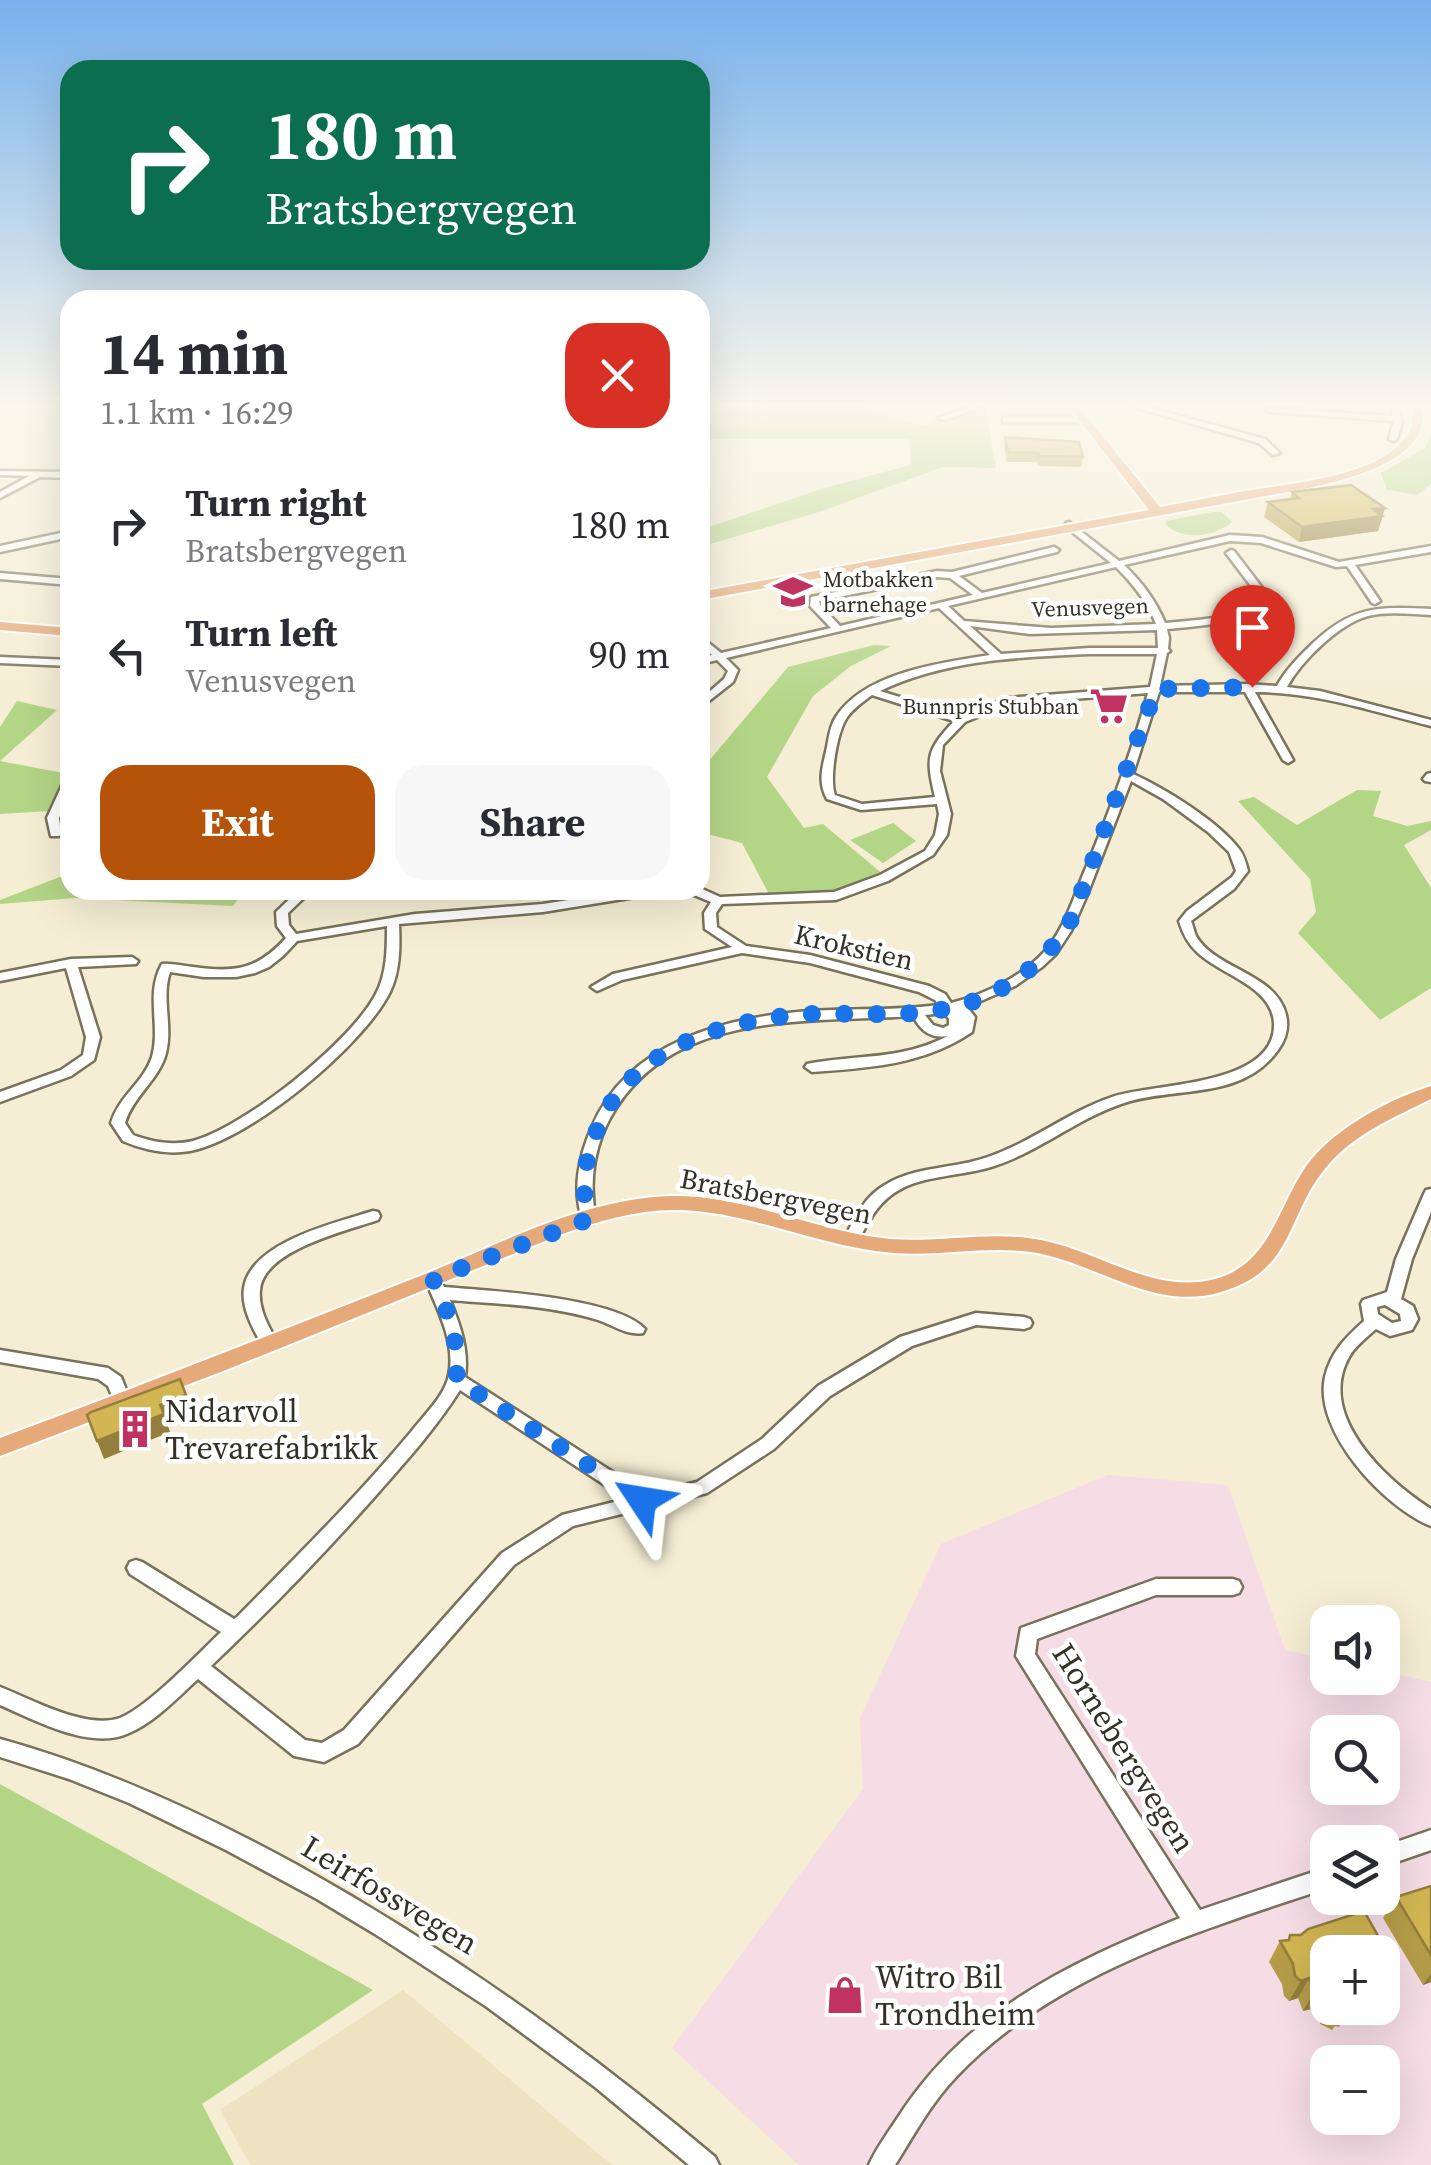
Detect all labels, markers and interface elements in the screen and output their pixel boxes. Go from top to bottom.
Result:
text: 180 m [265,86,457,182]
icon: right [100,100,230,230]
text: Bratsbergvegen [265,177,577,239]
text: 14 min [100,312,288,394]
button: close [565,323,670,428]
text: 1.1 km · 16:29 [100,391,294,435]
text: Turn right [185,477,367,529]
icon: right [100,498,155,553]
text: 180 m [570,499,670,551]
text: Bratsbergvegen [185,529,407,573]
place label: Motbakken barnehage [823,564,933,619]
school or university icon: Motbakken barnehage [772,571,814,613]
pin [1210,585,1295,688]
street label: Venusvegen [1031,590,1149,624]
icon: arrive [1225,600,1280,655]
text: Turn left [185,607,337,659]
icon: left [100,628,155,683]
text: 90 m [589,629,670,681]
text: Venusvegen [185,659,356,703]
supermarket icon: Bunnpris Stubban [1088,685,1130,727]
place label: Bunnpris Stubban [902,691,1079,721]
button: Exit [100,765,375,880]
button: Share [395,765,670,880]
street label: Krokstien [791,915,917,979]
street label: Bratsbergvegen [677,1159,875,1233]
place label: Nidarvoll Trevarefabrikk [165,1389,378,1470]
building icon: Nidarvoll Trevarefabrikk [114,1408,156,1450]
position arrow [590,1448,694,1552]
map controls [1310,1605,1400,2135]
button: sound [1310,1605,1400,1695]
street label: Hornebergvegen [1042,1635,1206,1861]
button: search [1310,1715,1400,1805]
street label: Leirfossvegen [294,1825,486,1965]
button: layers [1310,1825,1400,1915]
button: + [1310,1935,1400,2025]
place label: Witro Bil Trondheim [875,1955,1036,2036]
shop icon: Witro Bil Trondheim [824,1974,866,2016]
button: − [1310,2045,1400,2135]

